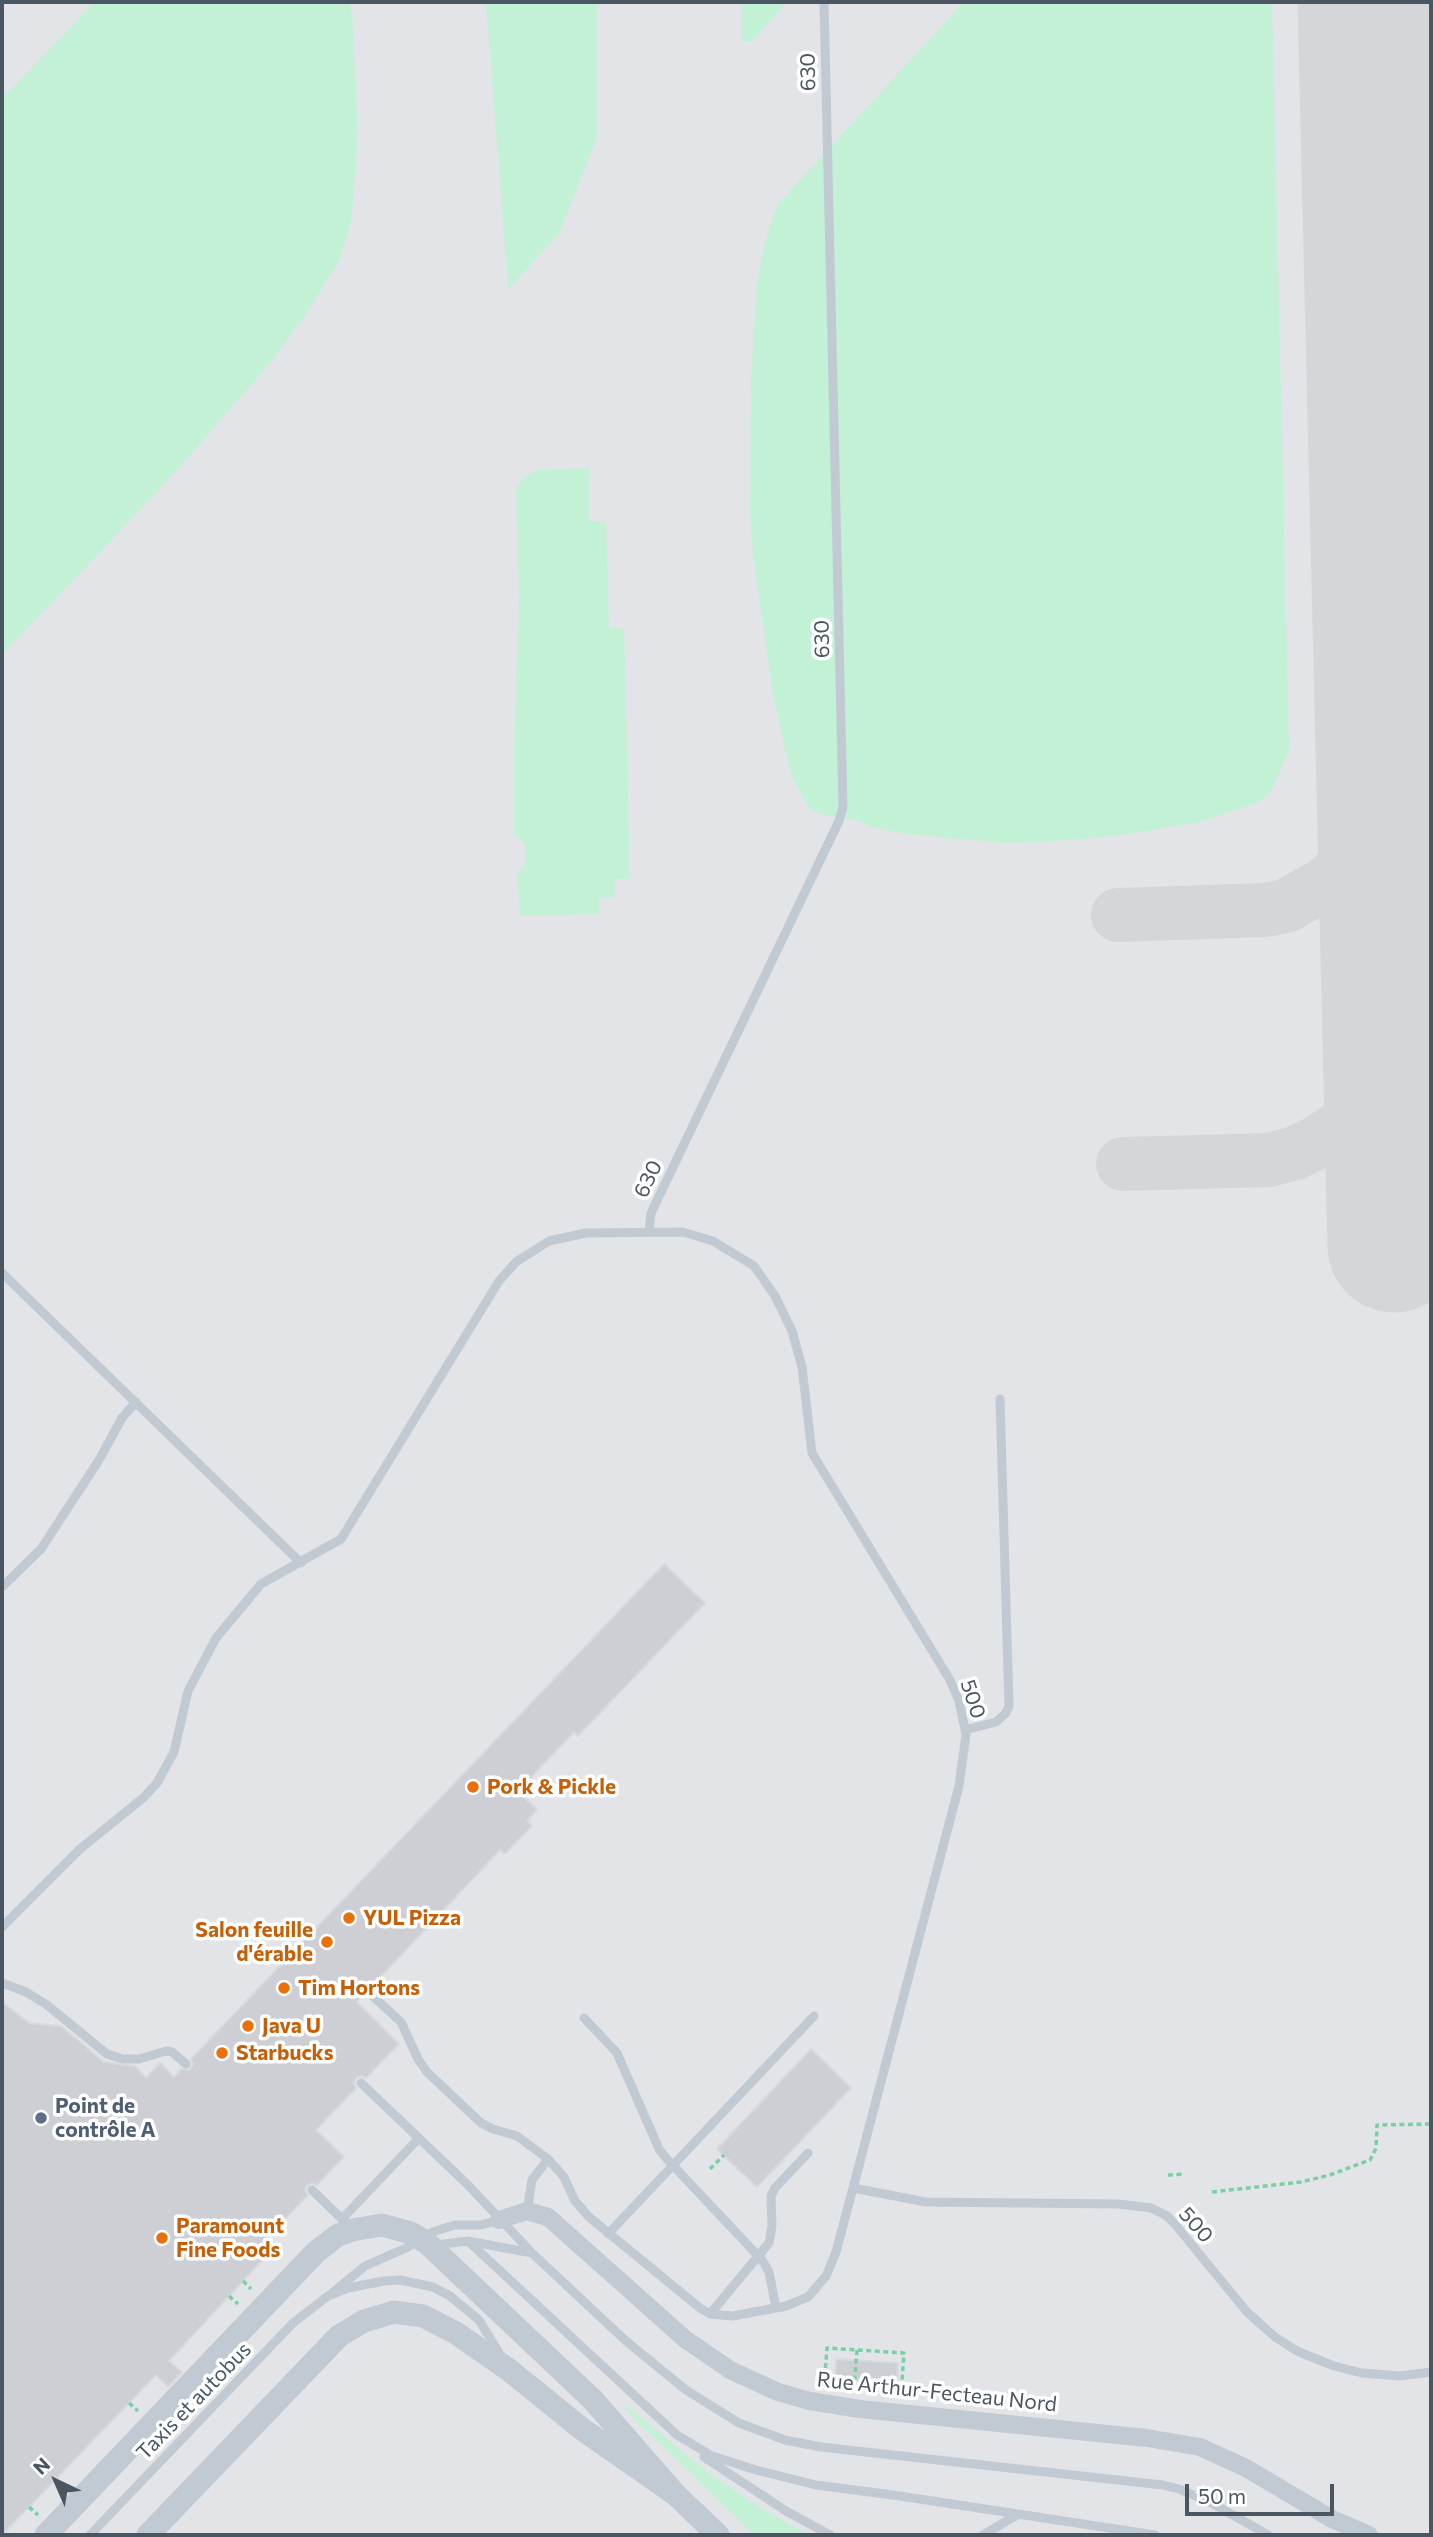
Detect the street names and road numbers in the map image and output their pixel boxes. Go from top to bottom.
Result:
street label: 630 [795,53,821,91]
street label: 630 [809,620,835,658]
street label: 630 [628,1156,668,1202]
street label: 500 [955,1676,991,1722]
street label: 500 [1174,2202,1218,2248]
street label: Taxis et autobus [132,2337,256,2465]
street label: Rue Arthur-Fecteau Nord [816,2367,1058,2417]

